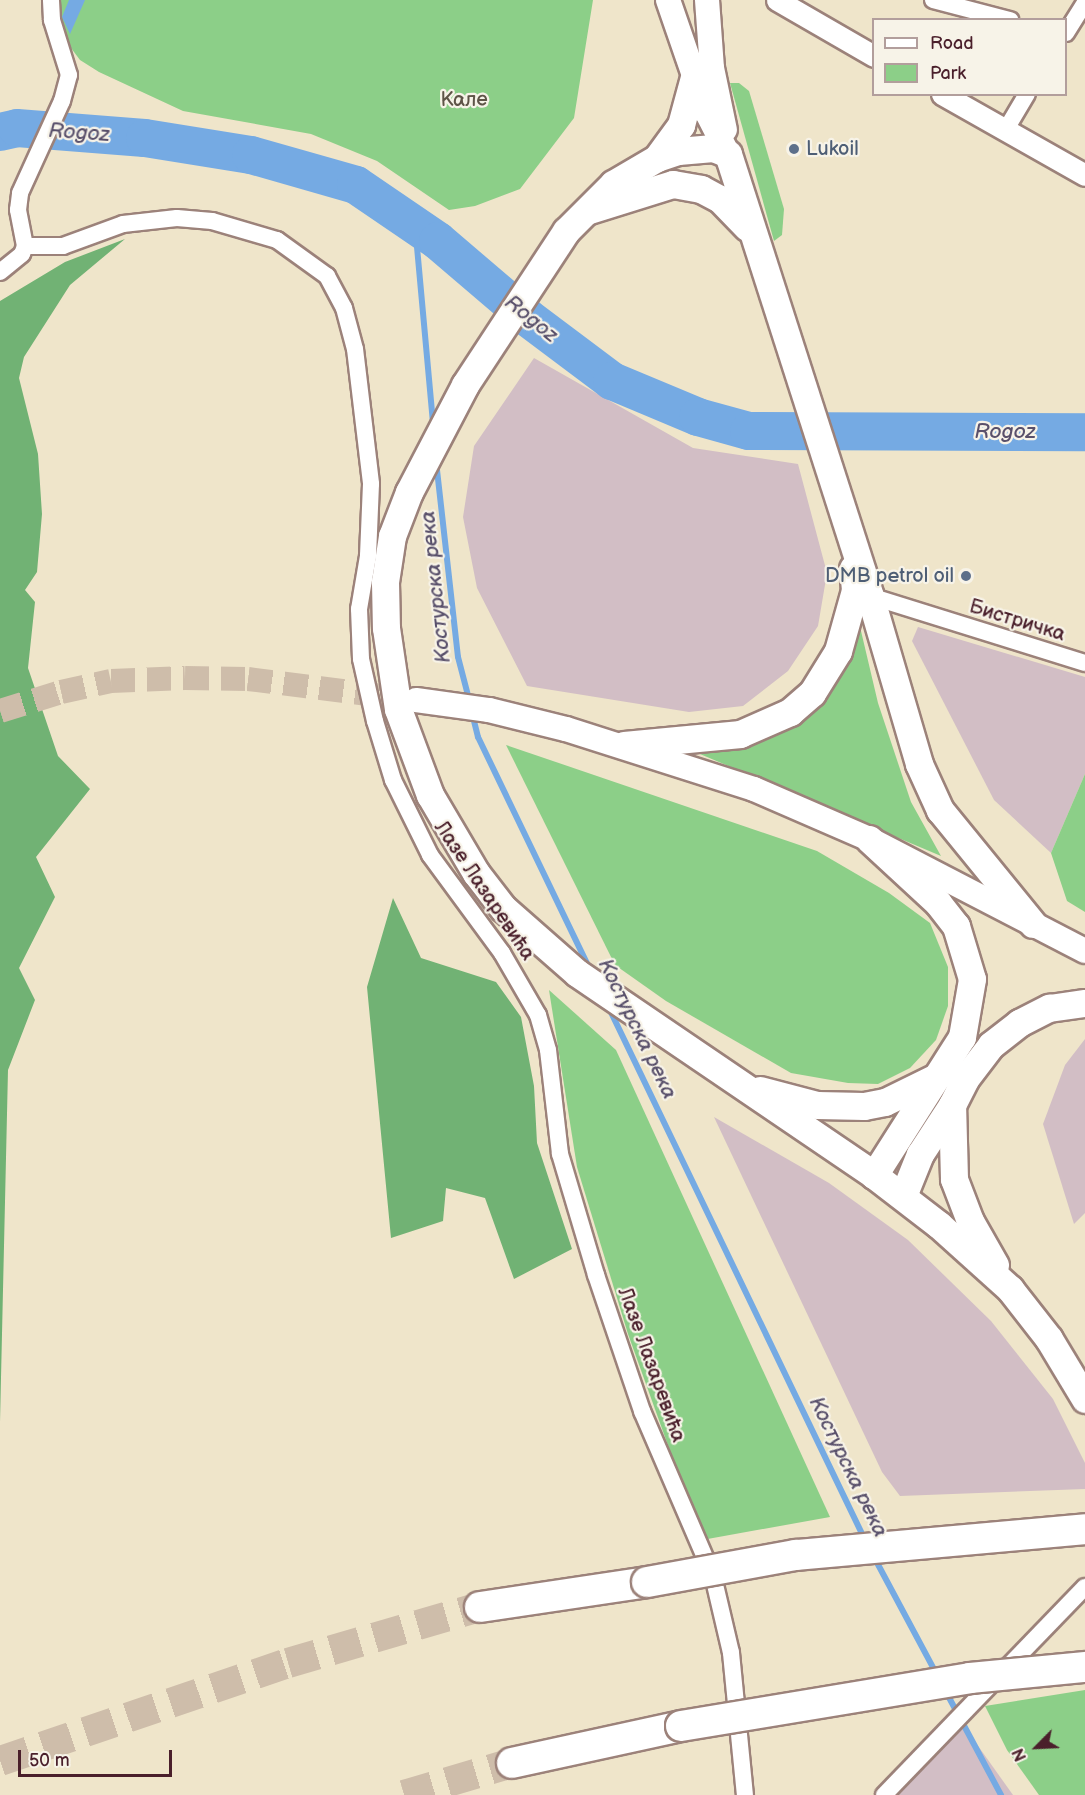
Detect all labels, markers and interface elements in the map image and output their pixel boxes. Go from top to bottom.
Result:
legend [872,18,1067,96]
text: Road [930,33,974,54]
text: Park [930,63,966,84]
park label: Кале [440,88,488,112]
water label: Rogoz [48,118,110,148]
place label: Lukoil [806,137,859,161]
marker: Lukoil [787,142,801,156]
water label: Rogoz [499,290,563,348]
water label: Rogoz [974,419,1036,445]
water label: Костурска река [415,510,457,664]
place label: DMB petrol oil [825,564,954,588]
marker: DMB petrol oil [959,569,973,583]
street label: Бистричка [966,595,1068,647]
street label: Лазе Лазаревића [429,817,539,965]
water label: Костурска река [592,955,682,1103]
street label: Лазе Лазаревића [612,1285,690,1445]
water label: Костурска река [803,1393,893,1541]
north arrow [1007,1717,1067,1777]
scale bar [21,1738,176,1776]
text: N [1009,1745,1031,1764]
text: 50 m [29,1750,70,1771]

